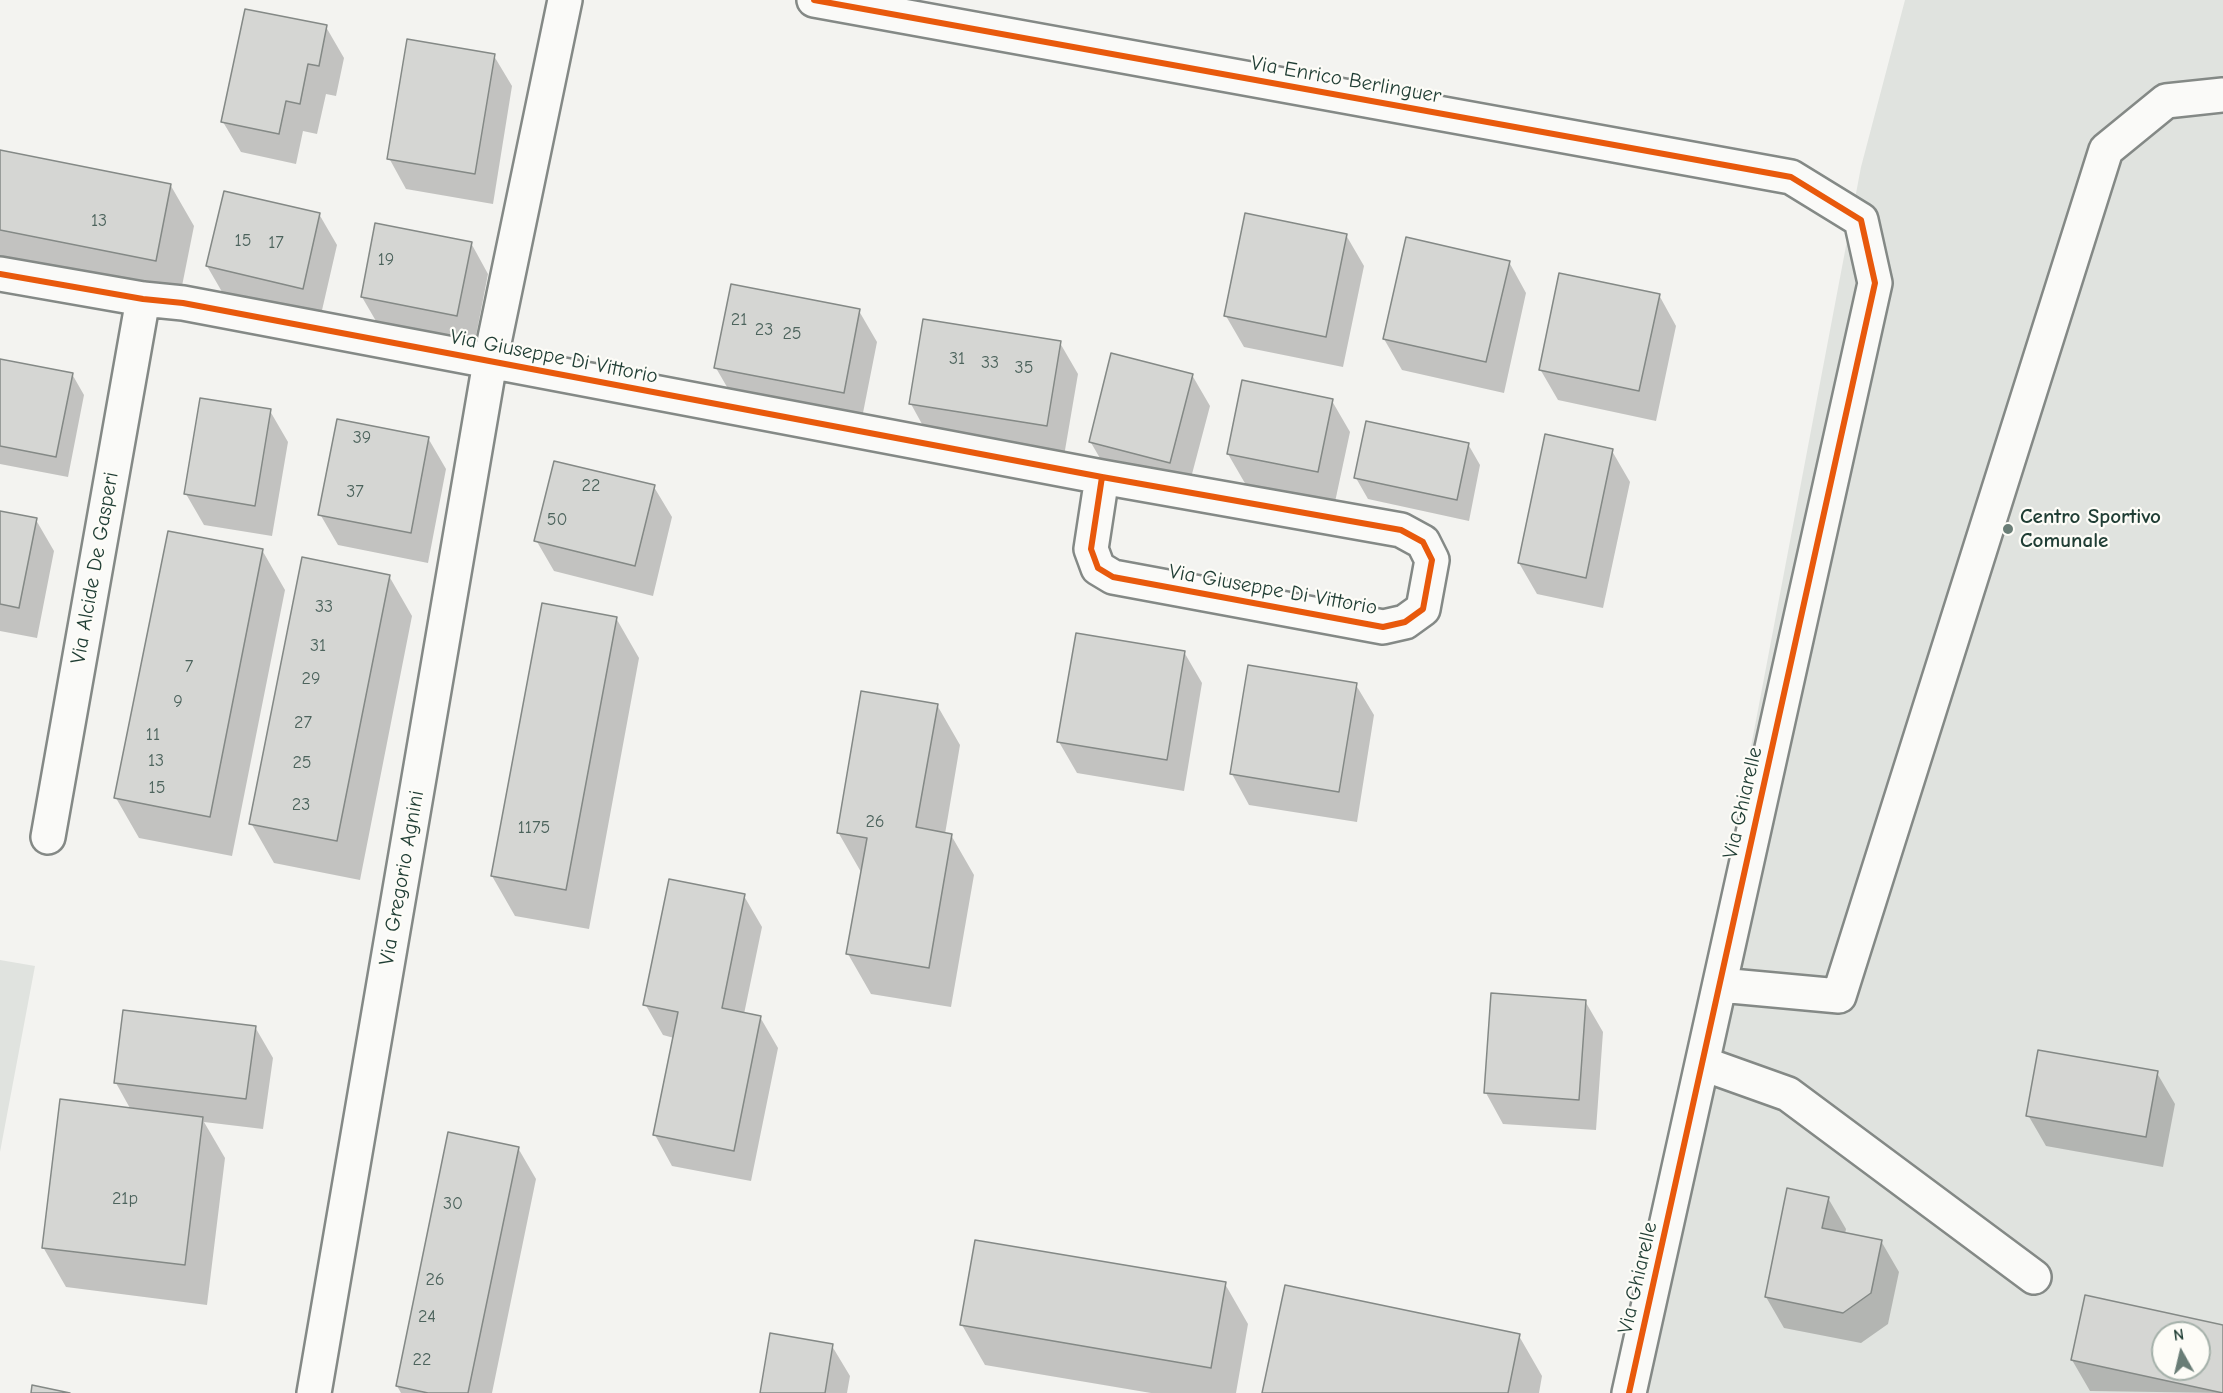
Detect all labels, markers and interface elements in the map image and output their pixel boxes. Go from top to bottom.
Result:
street label: Via Enrico Berlinguer [1249,51,1443,109]
house number: 13 [91,210,107,232]
house number: 15 [235,230,251,252]
house number: 17 [268,232,284,254]
house number: 19 [378,249,394,271]
house number: 21 [731,309,747,331]
house number: 23 [755,319,773,341]
house number: 25 [782,323,802,345]
street label: Via Giuseppe Di Vittorio [448,324,660,390]
house number: 31 [949,348,965,370]
house number: 33 [981,352,999,374]
house number: 35 [1015,357,1033,379]
house number: 39 [353,427,371,449]
street label: Via Alcide De Gasperi [66,470,124,666]
house number: 22 [582,475,600,497]
house number: 37 [346,481,364,503]
place label: Centro Sportivo Comunale [2020,504,2161,554]
house number: 50 [547,509,567,531]
marker: Centro Sportivo Comunale [2001,522,2015,536]
street label: Via Giuseppe Di Vittorio [1167,559,1379,621]
house number: 33 [315,596,333,618]
house number: 31 [310,635,326,657]
house number: 7 [185,656,193,678]
house number: 29 [302,668,320,690]
house number: 9 [173,691,183,713]
house number: 27 [294,712,312,734]
house number: 11 [146,724,160,746]
street label: Via Ghiarelle [1718,745,1768,861]
house number: 13 [148,750,164,772]
house number: 25 [292,752,312,774]
house number: 15 [149,777,165,799]
street label: Via Gregorio Agnini [374,789,430,967]
house number: 23 [292,794,310,816]
house number: 26 [865,811,885,833]
house number: 1175 [518,817,550,839]
house number: 21p [112,1188,138,1210]
house number: 30 [443,1193,463,1215]
street label: Via Ghiarelle [1613,1220,1663,1336]
house number: 26 [425,1269,445,1291]
house number: 24 [418,1306,436,1328]
north arrow [2151,1321,2211,1381]
text: N [2172,1326,2185,1345]
house number: 22 [413,1349,431,1371]

